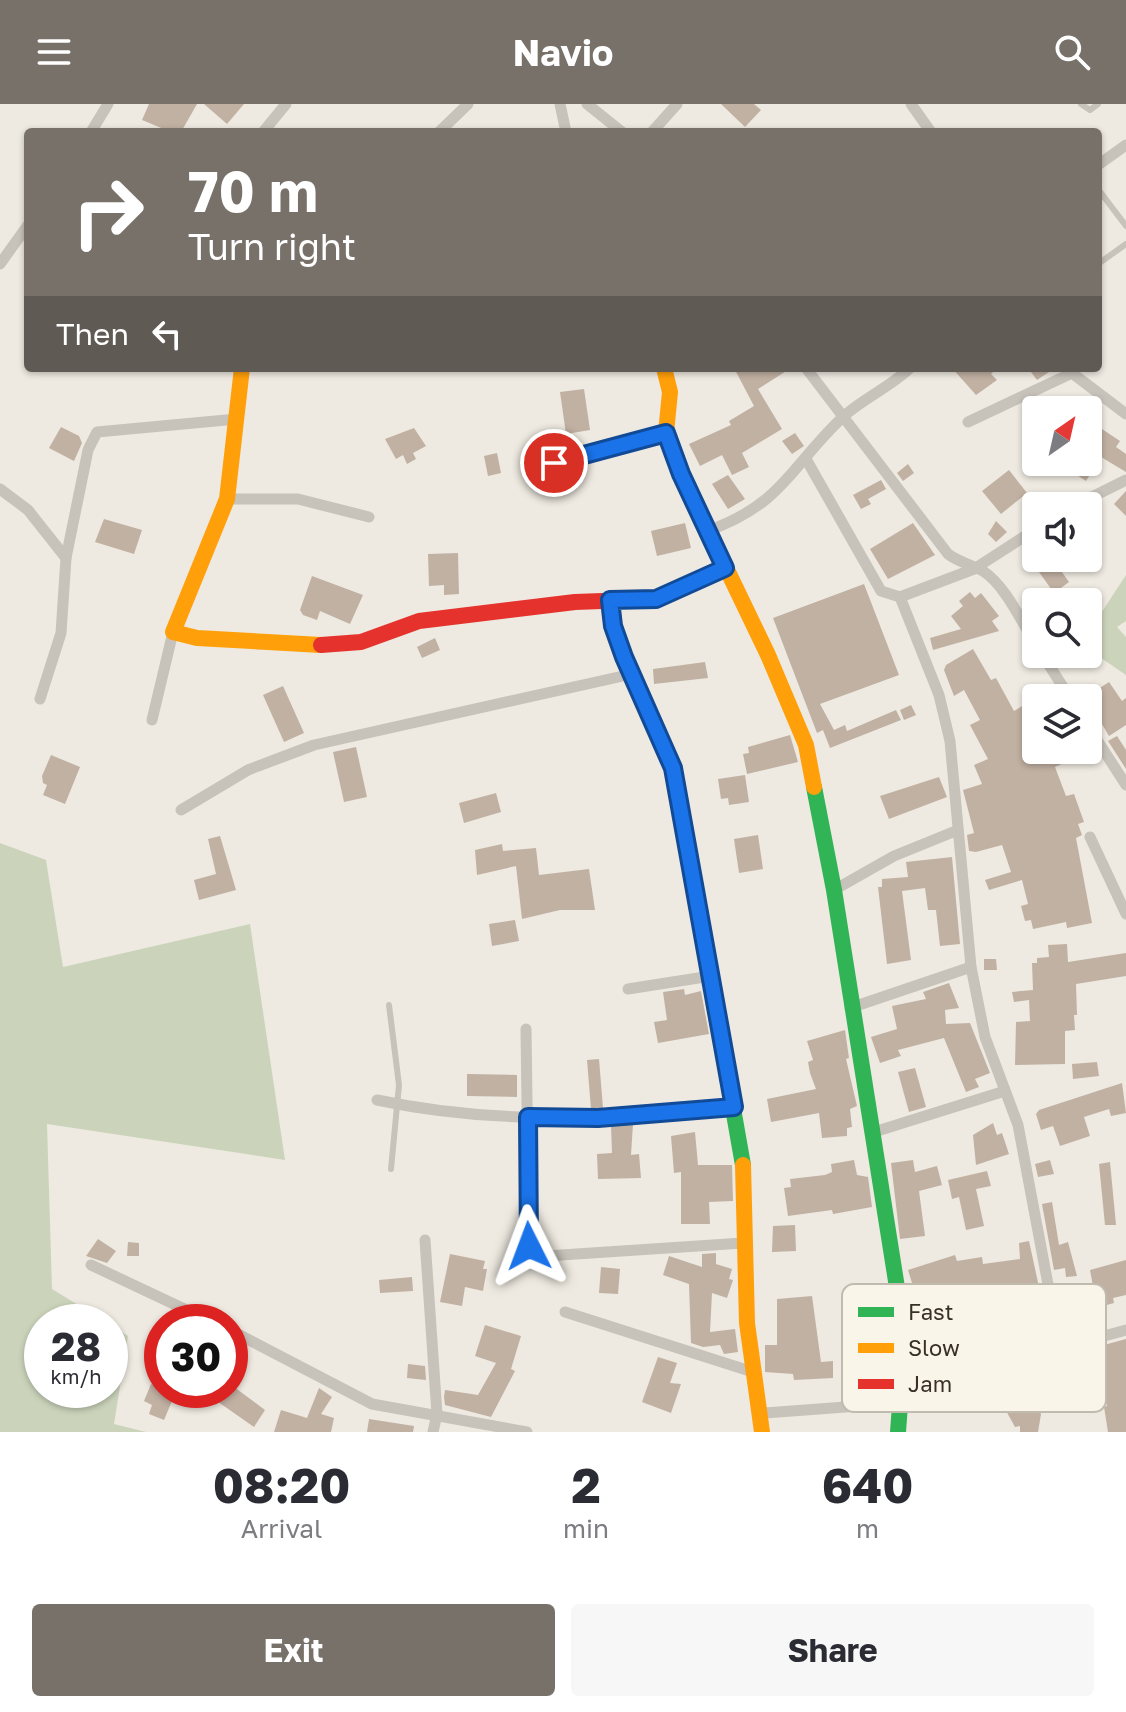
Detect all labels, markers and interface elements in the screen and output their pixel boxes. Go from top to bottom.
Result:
icon: menu [32,30,76,74]
icon: search [1050,30,1094,74]
text: Navio [513,31,613,74]
text: 70 m [188,157,318,224]
icon: right [56,160,160,264]
text: Turn right [188,225,356,268]
icon: left [145,312,189,356]
text: Then [56,316,129,352]
north arrow [1022,396,1102,476]
map controls [1022,396,1102,764]
pin [520,429,588,497]
icon: arrive [532,441,576,485]
button: sound [1022,492,1102,572]
button: search [1022,588,1102,668]
button: layers [1022,684,1102,764]
position arrow [487,1204,571,1288]
legend [842,1284,1106,1412]
text: Fast [908,1298,954,1325]
speed limit sign: 30 [144,1304,248,1408]
text: 28 [51,1322,101,1370]
text: Slow [908,1334,960,1361]
text: km/h [51,1364,101,1388]
text: Jam [908,1370,952,1397]
text: 08:20 [213,1456,350,1514]
text: 2 [571,1456,601,1514]
text: 640 [822,1456,913,1514]
text: Arrival [241,1513,322,1544]
text: min [563,1513,609,1544]
text: m [856,1513,879,1544]
button: Exit [32,1604,555,1696]
button: Share [571,1604,1094,1696]

